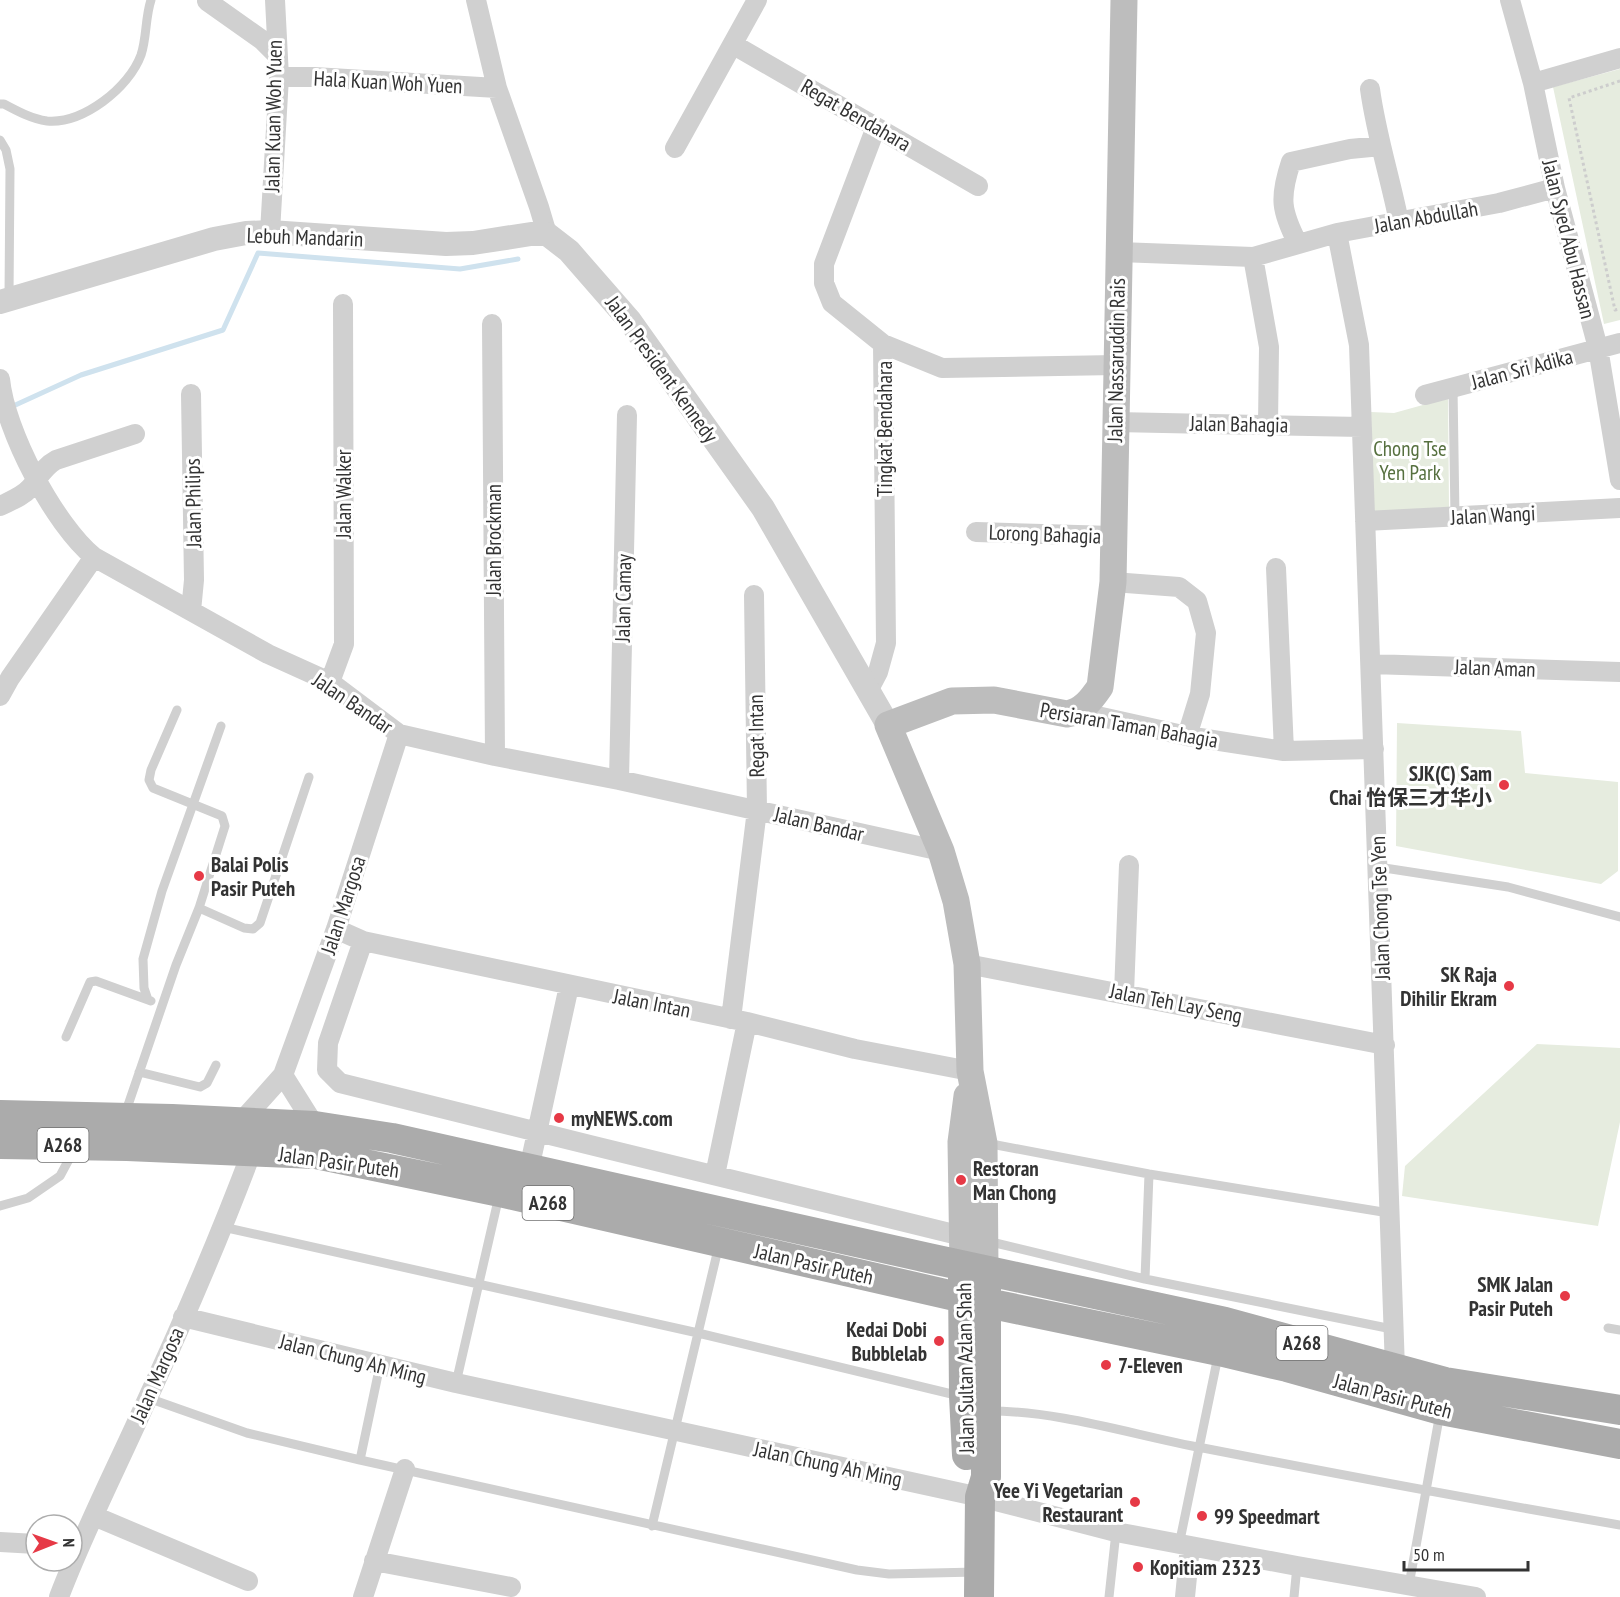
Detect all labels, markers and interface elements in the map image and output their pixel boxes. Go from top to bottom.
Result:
street label: Jalan Kuan Woh Yuen [258,40,288,193]
street label: Hala Kuan Woh Yuen [313,65,463,99]
street label: Regat Bendahara [796,73,916,157]
street label: Jalan Syed Abu Hassan [1536,156,1602,321]
street label: Jalan Abdullah [1371,195,1480,240]
street label: Lebuh Mandarin [246,221,364,253]
street label: Jalan Nassaruddin Rais [1101,278,1131,443]
street label: Jalan President Kennedy [599,289,724,448]
street label: Jalan Sri Adika [1467,343,1576,396]
street label: Tingkat Bendahara [871,361,898,497]
street label: Jalan Bahagia [1189,410,1288,438]
park label: Chong Tse Yen Park [1373,435,1447,486]
street label: Jalan Walker [330,449,357,540]
street label: Jalan Philips [179,458,207,549]
street label: Jalan Brockman [480,484,507,597]
street label: Jalan Wangi [1449,499,1536,531]
street label: Lorong Bahagia [988,519,1102,549]
street label: Jalan Camay [609,554,637,643]
street label: Jalan Aman [1453,653,1536,683]
street label: Jalan Bandar [307,666,399,740]
street label: Regat Intan [742,694,770,778]
street label: Persiaran Taman Bahagia [1038,696,1220,754]
place label: SJK(C) Sam Chai 怡保三才华小 [1329,760,1492,811]
marker: SJK(C) Sam Chai 怡保三才华小 [1497,778,1511,792]
street label: Jalan Bandar [771,800,867,847]
street label: Jalan Chong Tse Yen [1364,836,1396,981]
place label: Balai Polis Pasir Puteh [211,851,295,902]
street label: Jalan Margosa [314,853,372,958]
marker: Balai Polis Pasir Puteh [192,869,206,883]
place label: SK Raja Dihilir Ekram [1400,961,1497,1012]
street label: Jalan Teh Lay Seng [1107,977,1244,1029]
marker: SK Raja Dihilir Ekram [1502,979,1516,993]
street label: Jalan Intan [610,982,693,1024]
place label: myNEWS.com [571,1105,673,1132]
marker: myNEWS.com [552,1111,566,1125]
road number: A268 [38,1128,88,1162]
street label: Jalan Pasir Puteh [276,1140,401,1184]
place label: Restoran Man Chong [973,1155,1056,1206]
marker: Restoran Man Chong [954,1173,968,1187]
road number: A268 [522,1186,574,1220]
street label: Jalan Pasir Puteh [751,1237,876,1291]
place label: SMK Jalan Pasir Puteh [1469,1271,1553,1322]
street label: Jalan Sultan Azlan Shah [950,1282,980,1455]
marker: SMK Jalan Pasir Puteh [1558,1289,1572,1303]
place label: Kedai Dobi Bubblelab [846,1316,927,1367]
street label: Jalan Margosa [124,1323,190,1428]
road number: A268 [1276,1326,1328,1360]
street label: Jalan Chung Ah Ming [276,1327,429,1390]
marker: Kedai Dobi Bubblelab [932,1334,946,1348]
place label: 7-Eleven [1118,1352,1183,1379]
marker: 7-Eleven [1099,1358,1113,1372]
street label: Jalan Pasir Puteh [1330,1367,1455,1425]
street label: Jalan Chung Ah Ming [751,1435,904,1493]
place label: Yee Yi Vegetarian Restaurant [993,1477,1123,1528]
marker: Yee Yi Vegetarian Restaurant [1128,1495,1142,1509]
place label: 99 Speedmart [1214,1503,1320,1530]
marker: 99 Speedmart [1195,1509,1209,1523]
north arrow [24,1513,84,1573]
scale bar [1404,1534,1528,1572]
text: N [59,1538,79,1547]
text: 50 m [1413,1543,1445,1566]
place label: Kopitiam 2323 [1150,1554,1261,1581]
marker: Kopitiam 2323 [1131,1560,1145,1574]

